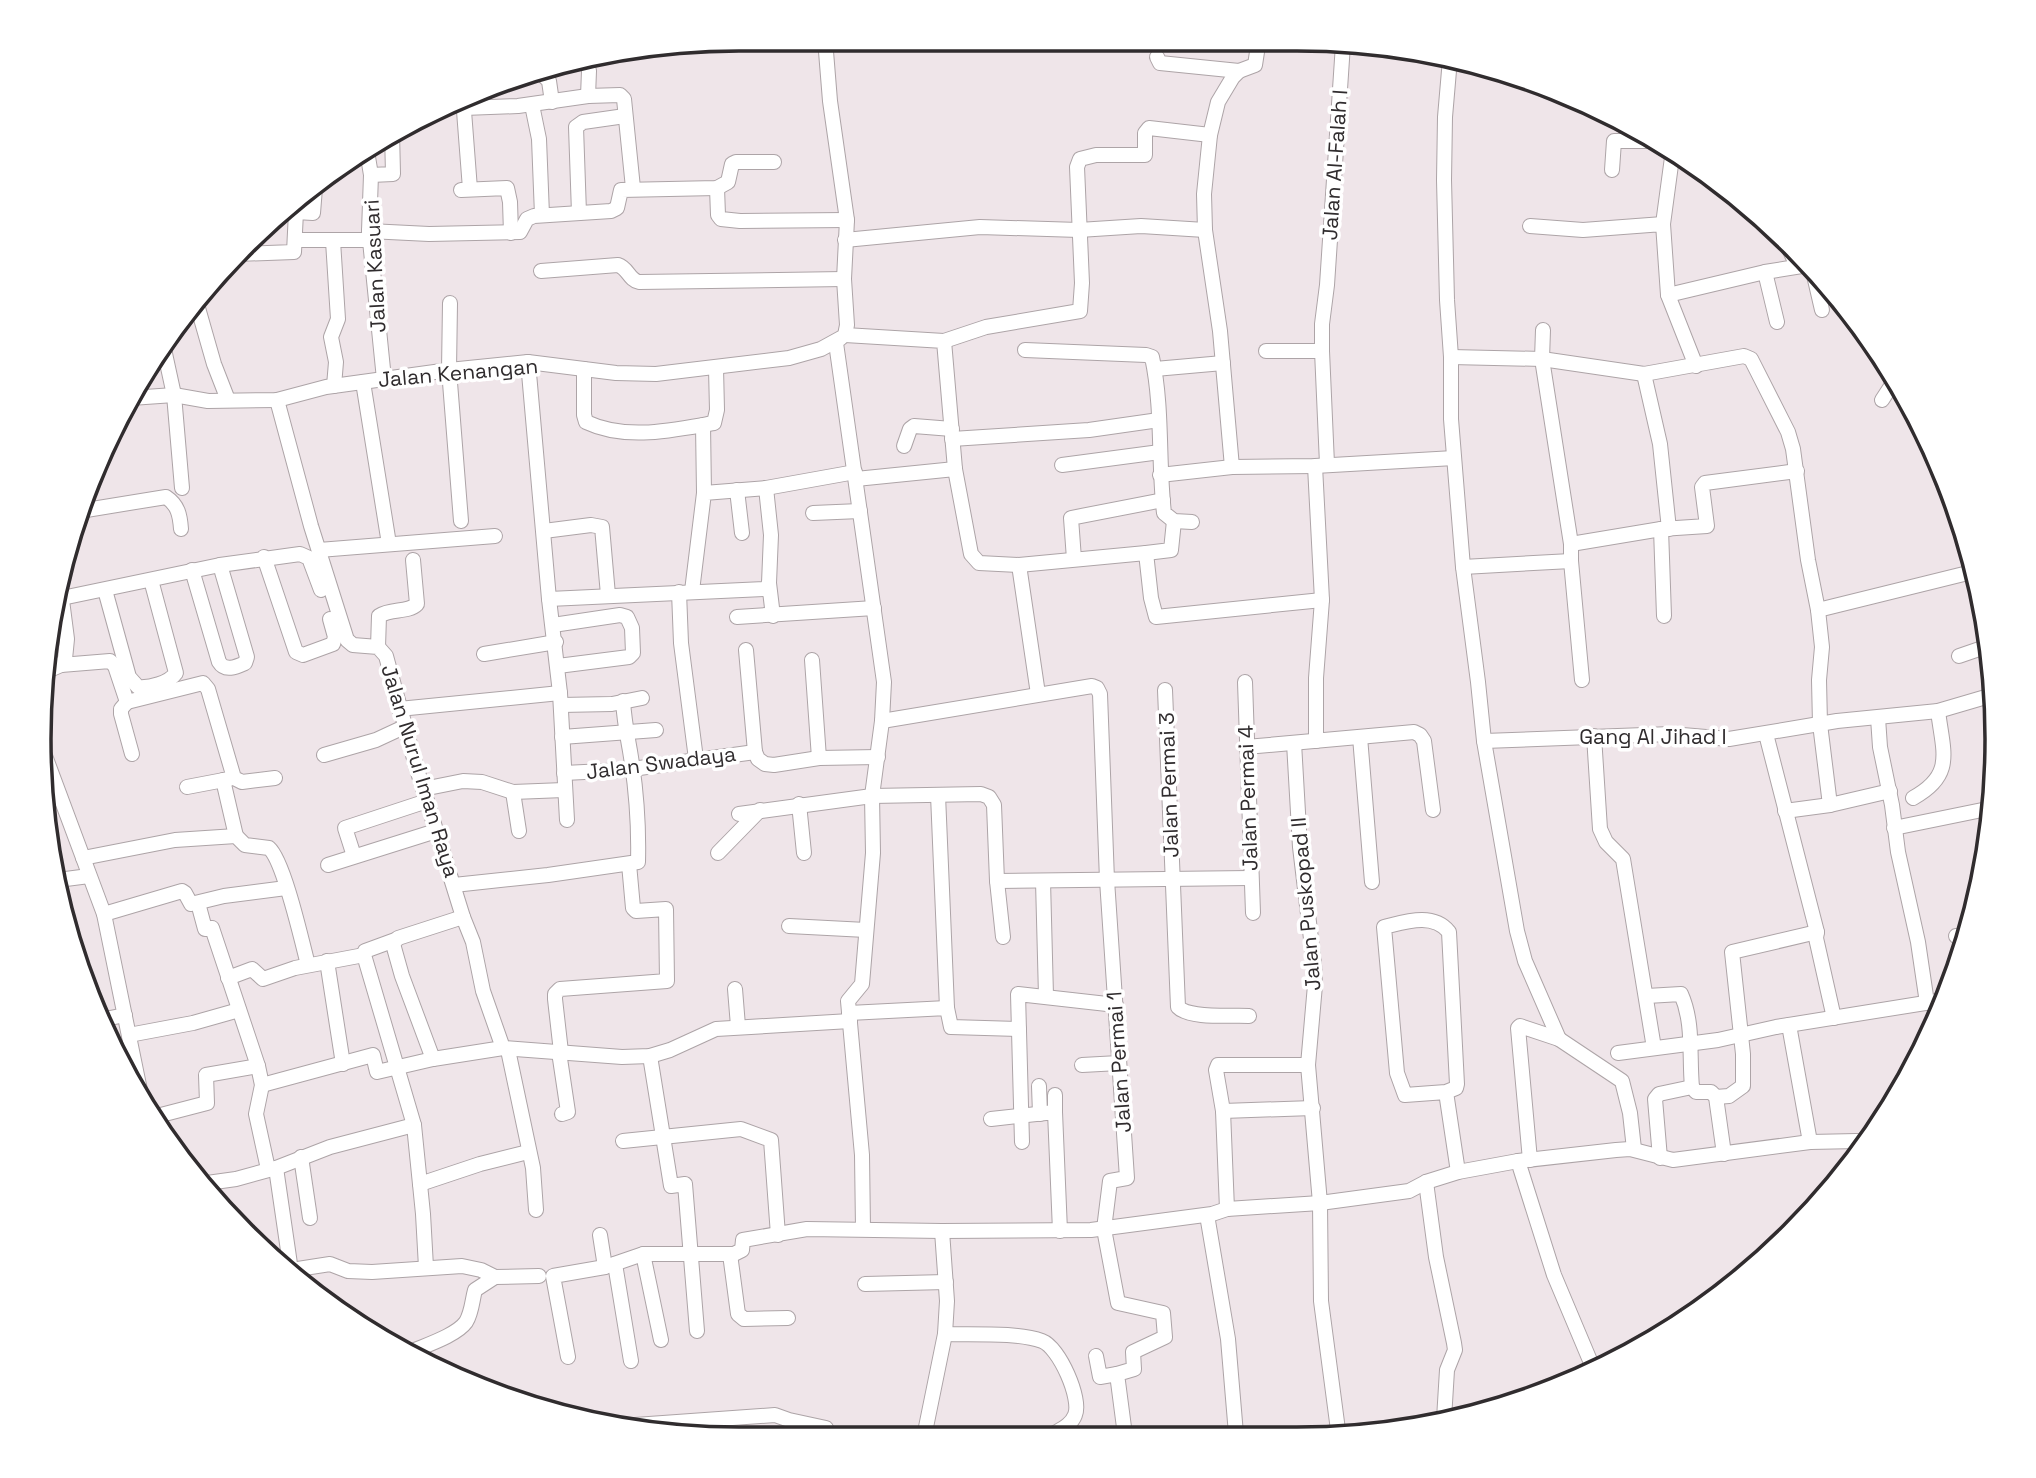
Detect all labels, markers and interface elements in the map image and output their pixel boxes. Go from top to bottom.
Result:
street label: Jalan Al-Falah I [1316,89,1353,241]
street label: Jalan Kasuari [358,199,391,333]
street label: Jalan Kenangan [377,352,539,393]
street label: Jalan Nurul Iman Raya [375,661,466,881]
street label: Jalan Permai 3 [1152,712,1185,858]
street label: Gang Al Jihad I [1579,723,1727,750]
street label: Jalan Permai 4 [1231,725,1264,871]
street label: Jalan Swadaya [584,740,738,785]
street label: Jalan Puskopad II [1284,816,1327,992]
street label: Jalan Permai 1 [1100,990,1137,1134]

